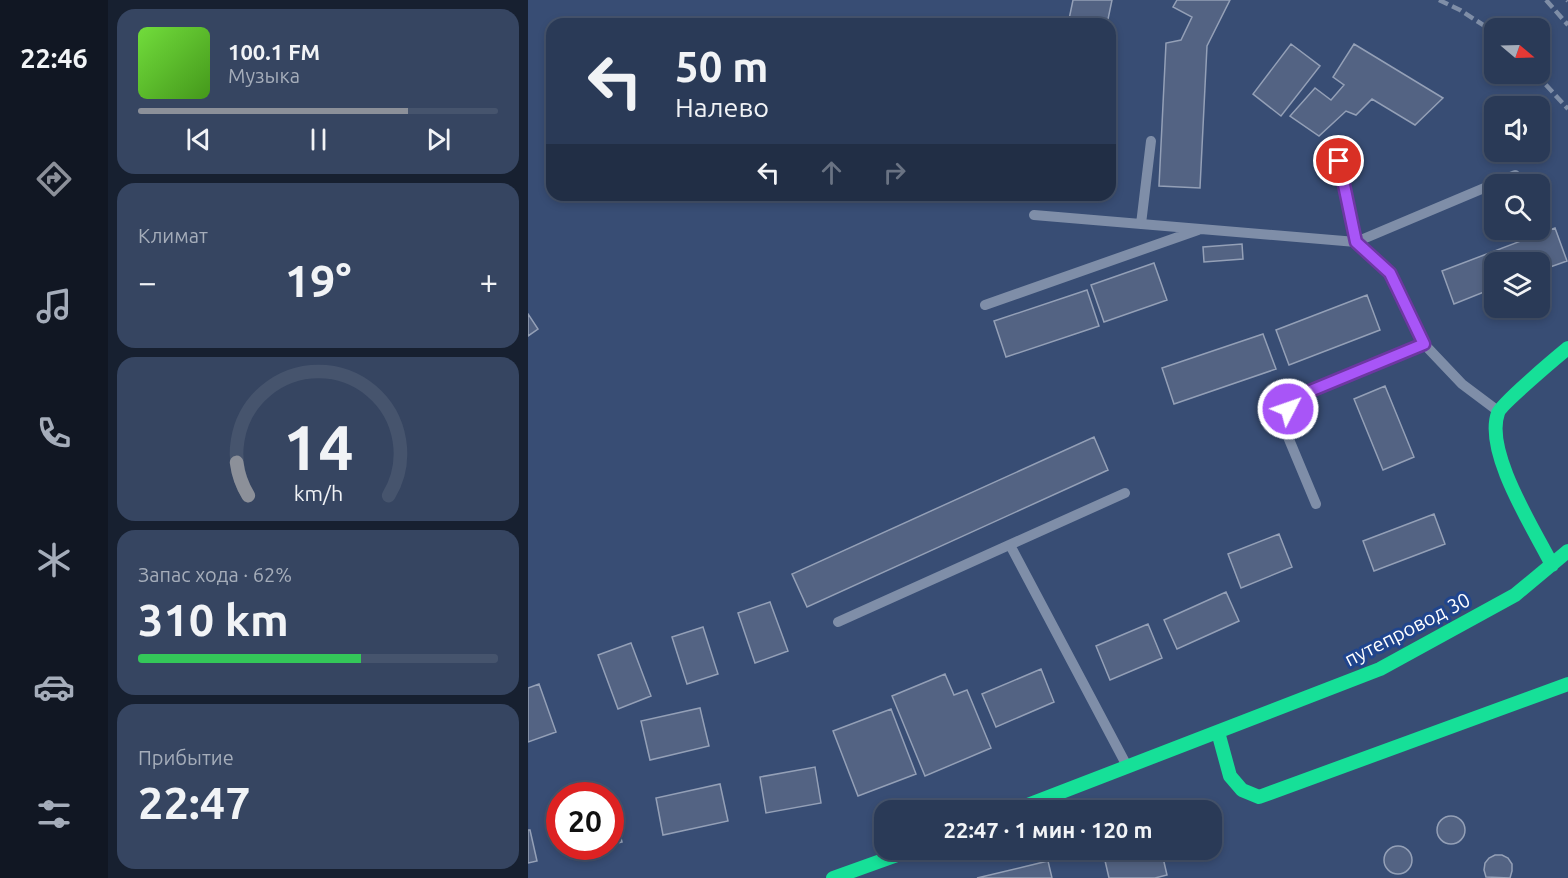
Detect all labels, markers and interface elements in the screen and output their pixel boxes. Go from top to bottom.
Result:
north arrow [1484,18,1550,84]
map controls [1484,18,1550,318]
text: 100.1 FM [228,39,320,64]
icon: left [576,42,654,120]
text: 22:46 [20,43,88,73]
text: 50 m [675,43,769,90]
text: Музыка [228,64,300,87]
text: Налево [675,92,769,122]
button: sound [1484,96,1550,162]
icon: previous [182,123,215,156]
icon: pause [302,123,335,156]
icon: next [422,123,455,156]
pin [1313,135,1364,186]
icon: arrive [1322,144,1355,177]
icon: left [752,156,785,189]
icon: ahead [815,156,848,189]
icon: right [878,156,911,189]
icon: directions [33,158,75,200]
button: search [1484,174,1550,240]
text: Климат [138,224,208,247]
button: layers [1484,252,1550,318]
text: 19° [285,255,351,306]
text: − [138,263,157,300]
text: + [479,263,498,300]
icon: music [33,285,75,327]
position arrow [1256,377,1320,441]
icon: phone [33,412,75,454]
text: 14 [283,412,353,482]
text: km/h [293,481,343,505]
icon: climate [33,539,75,581]
text: Запас хода · 62% [138,563,292,586]
street label: путепровод 30 [1340,587,1474,671]
text: 310 km [138,594,289,645]
icon: car [33,666,75,708]
text: Прибытие [138,746,234,769]
text: 22:47 [138,777,251,828]
speed limit sign: 20 [546,782,624,860]
icon: filters [33,793,75,835]
text: 22:47 · 1 мин · 120 m [944,817,1152,842]

